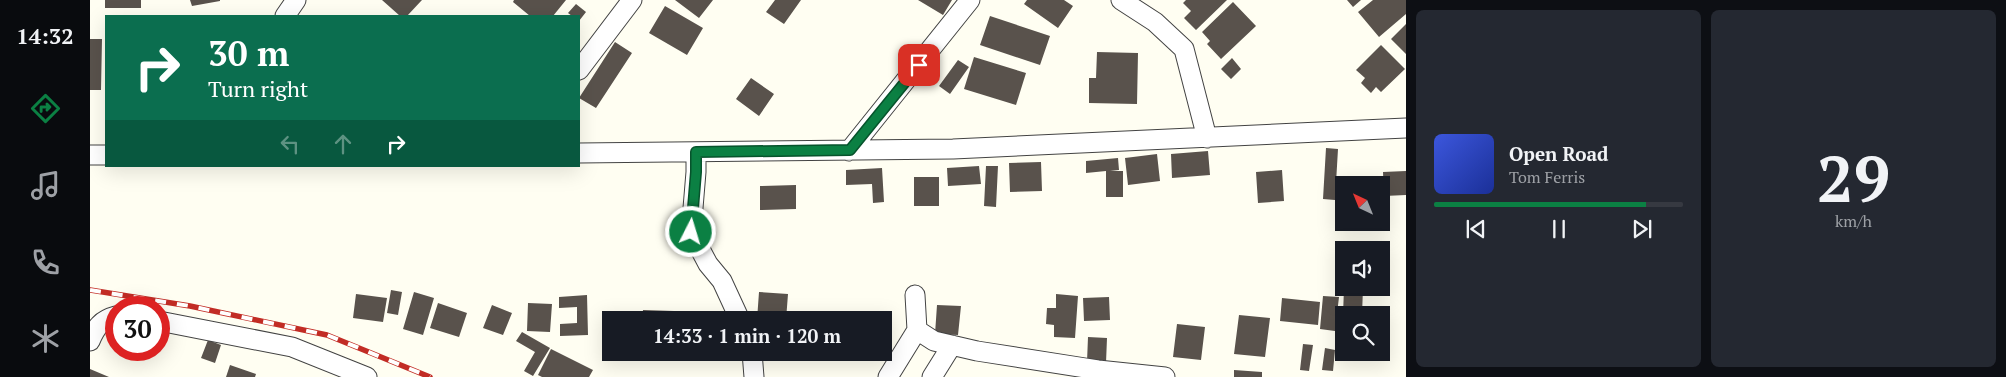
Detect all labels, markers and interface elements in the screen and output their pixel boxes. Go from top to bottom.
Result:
text: 14:32 [16,21,74,50]
text: 30 m [208,30,289,76]
icon: right [125,35,190,100]
pin [898,44,940,86]
icon: arrive [905,51,933,79]
text: Turn right [208,74,308,103]
icon: directions [28,91,63,126]
icon: left [276,130,304,158]
icon: ahead [329,130,357,158]
icon: right [382,130,410,158]
text: 29 [1817,134,1890,221]
text: Open Road [1509,141,1609,166]
text: Tom Ferris [1509,166,1585,188]
icon: music [28,168,63,203]
north arrow [1335,176,1390,231]
map controls [1335,176,1390,361]
position arrow [664,205,716,257]
text: km/h [1835,210,1872,232]
icon: previous [1462,215,1490,243]
icon: pause [1545,215,1573,243]
icon: next [1628,215,1656,243]
button: sound [1335,241,1390,296]
icon: phone [28,245,63,280]
speed limit sign: 30 [105,296,170,361]
button: search [1335,306,1390,361]
icon: climate [28,321,63,356]
text: 14:33 · 1 min · 120 m [653,323,841,348]

